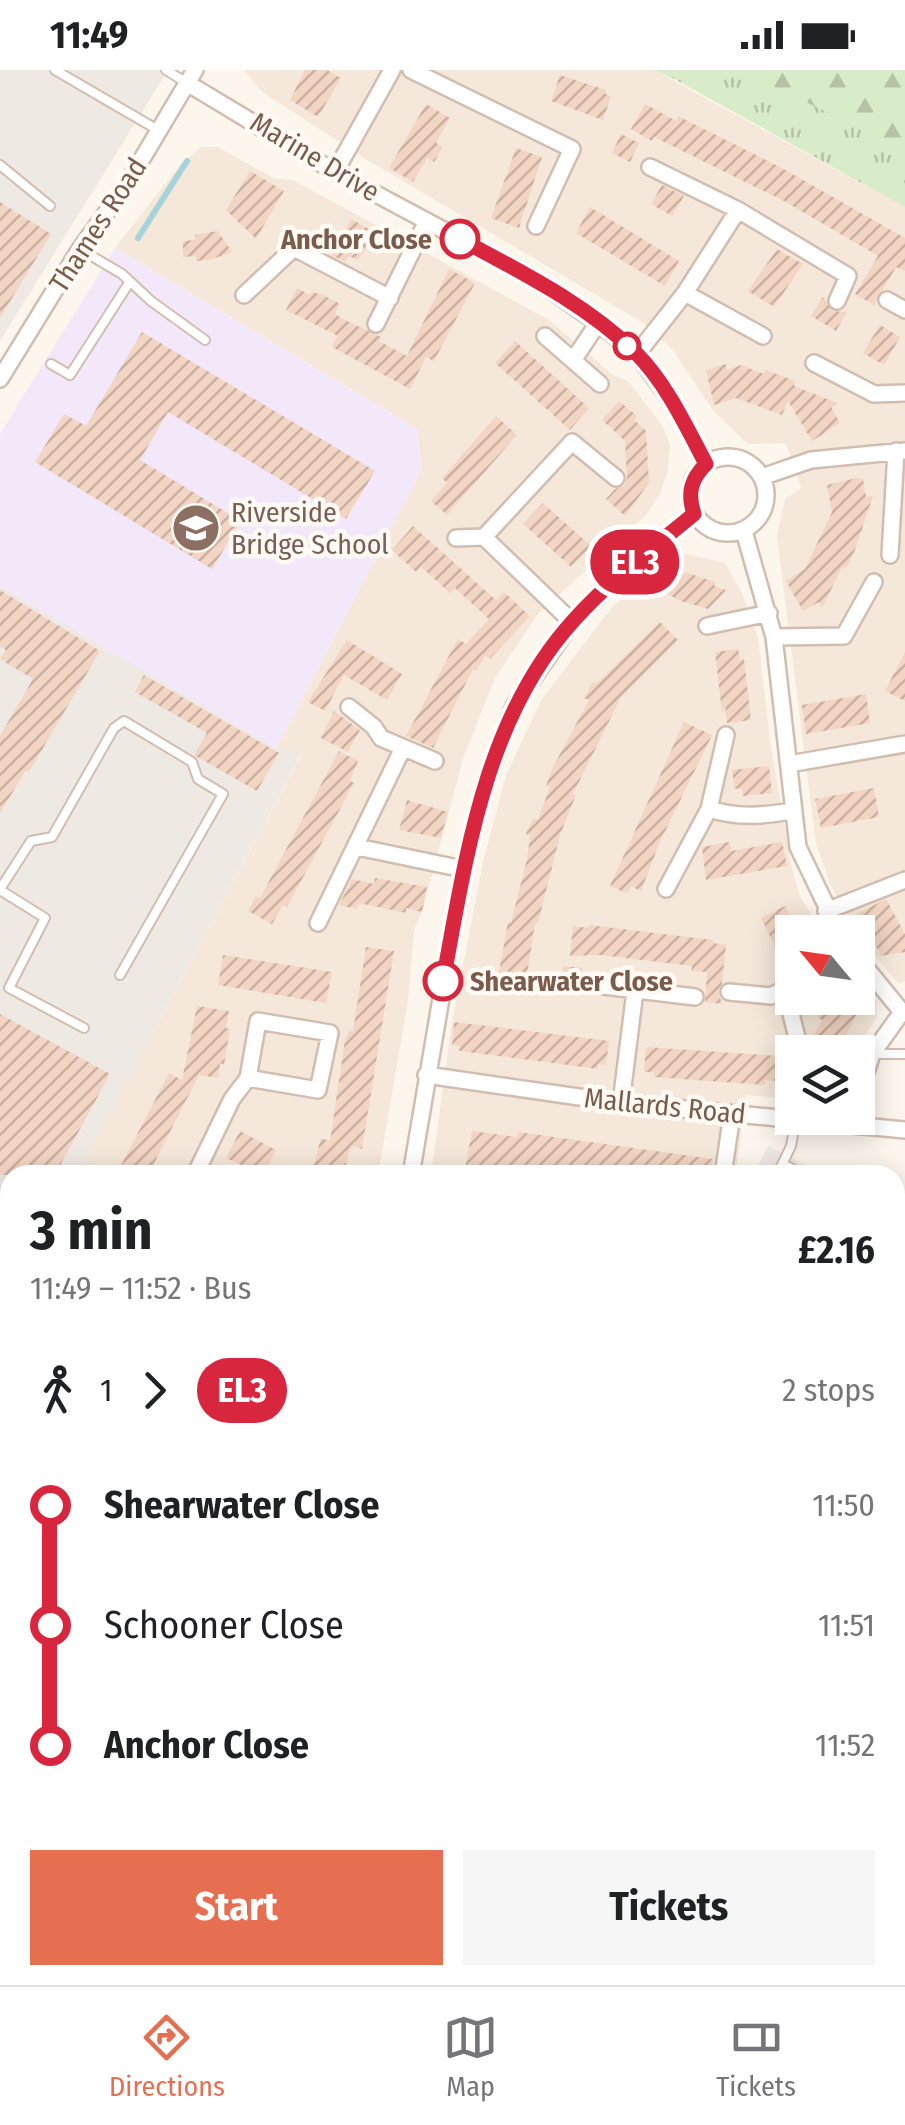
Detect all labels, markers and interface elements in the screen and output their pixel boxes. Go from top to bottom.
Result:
text: 11:49 [50,12,128,58]
street label: Marine Drive [244,106,386,208]
street label: Thames Road [42,152,154,298]
marker: Anchor Close [441,220,479,258]
place label: Anchor Close [280,223,432,256]
unlabelled marker [614,333,640,359]
place label: Riverside Bridge School [231,496,389,561]
school or university icon: Riverside Bridge School [170,502,222,554]
line badge: EL3 [578,530,692,594]
text: EL3 [610,541,660,583]
north arrow [775,915,875,1015]
map controls [775,915,875,1135]
marker: Shearwater Close [424,962,462,1000]
place label: Shearwater Close [470,965,673,998]
button: layers [775,1035,875,1135]
street label: Mallards Road [583,1081,747,1131]
text: 3 min [30,1198,153,1264]
text: £2.16 [798,1227,875,1273]
text: 11:49 – 11:52 · Bus [30,1269,251,1307]
icon: walk [30,1363,85,1418]
icon: forward [127,1363,182,1418]
text: EL3 [217,1369,267,1411]
text: 1 [100,1371,112,1409]
text: 2 stops [782,1371,875,1409]
text: Shearwater Close [104,1482,379,1528]
text: 11:50 [812,1486,875,1524]
text: Schooner Close [104,1602,344,1648]
text: 11:51 [818,1606,875,1644]
text: Anchor Close [104,1722,309,1768]
text: 11:52 [815,1726,875,1764]
button: Start [30,1850,443,1965]
button: Tickets [463,1850,875,1965]
tab: Directions [109,2010,225,2103]
tab: Map [443,2010,498,2103]
tab: Tickets [716,2010,796,2103]

